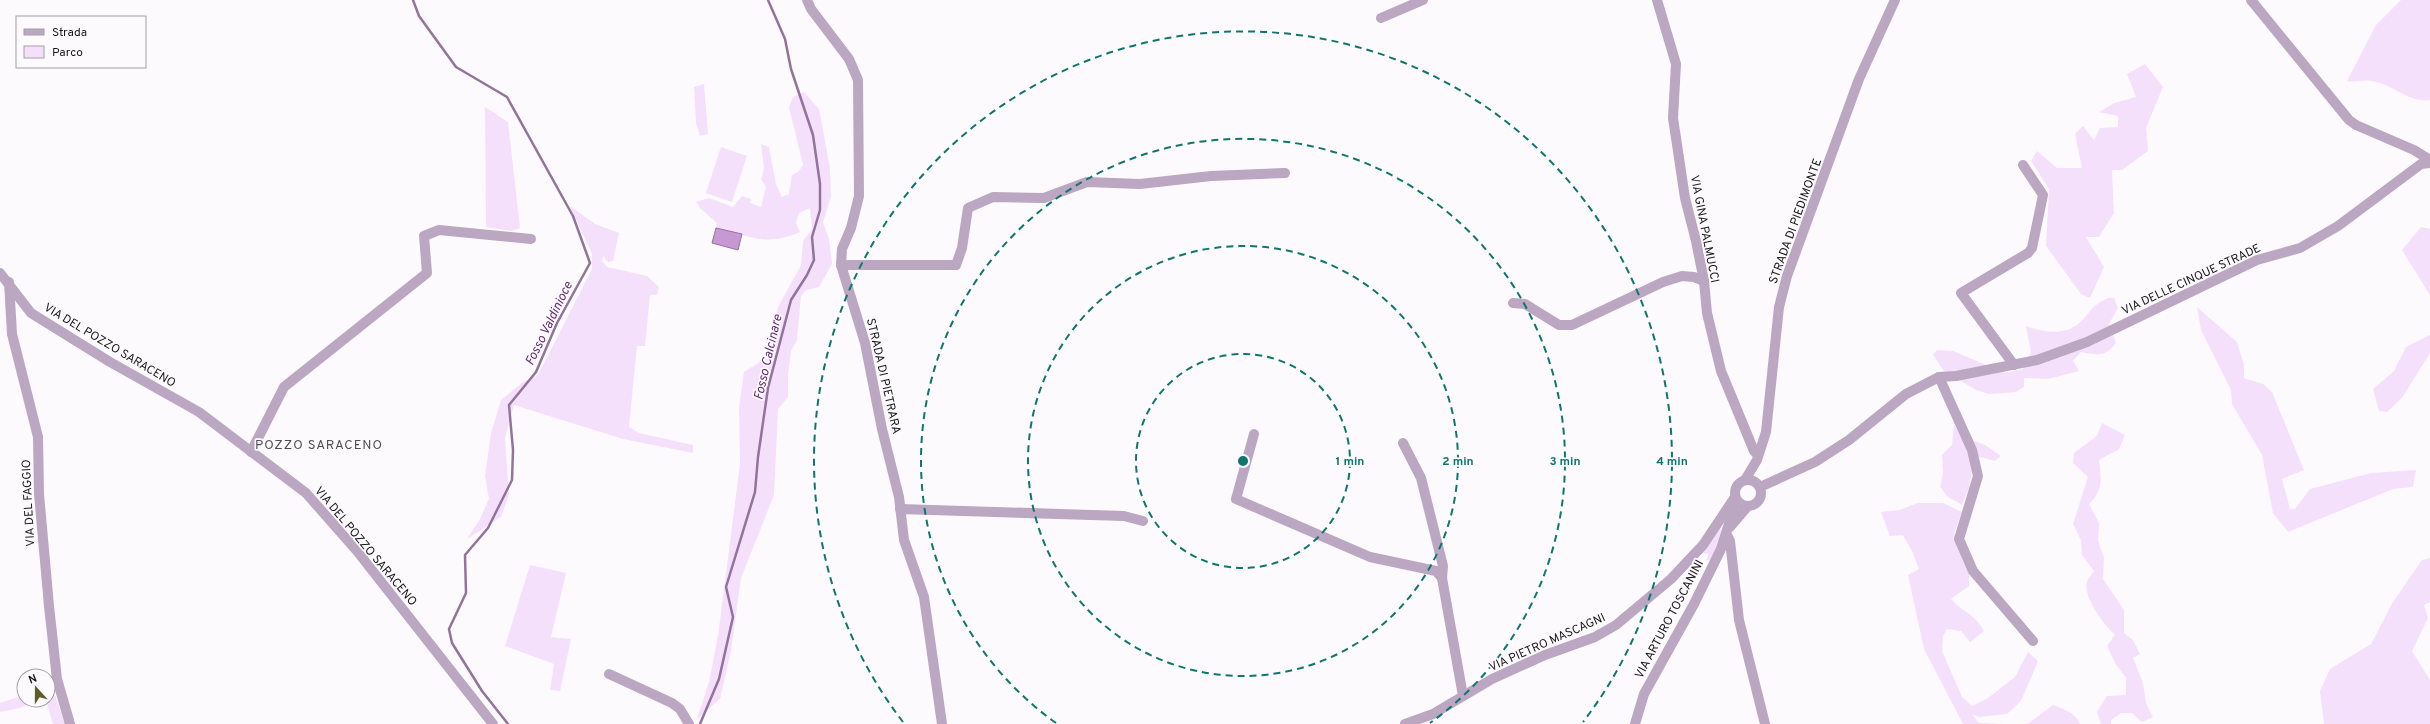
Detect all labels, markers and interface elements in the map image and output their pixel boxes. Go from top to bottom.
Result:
legend [16,16,146,68]
text: Strada [52,25,87,41]
text: Parco [52,45,83,61]
street label: STRADA DI PIEDIMONTE [1766,156,1826,286]
street label: VIA GINA PALMUCCI [1686,174,1722,284]
street label: VIA DELLE CINQUE STRADE [2119,241,2263,319]
water label: Fosso Valdinioce [523,279,577,368]
street label: VIA DEL POZZO SARACENO [41,300,178,392]
water label: Fosso Calcinare [751,313,787,402]
street label: STRADA DI PIETRARA [862,317,904,436]
district label: POZZO SARACENO [255,438,383,454]
centre of rings [1236,454,1250,468]
text: 1 min [1336,454,1364,470]
text: 2 min [1442,454,1474,470]
text: 3 min [1549,454,1581,470]
text: 4 min [1656,454,1688,470]
street label: VIA DEL FAGGIO [19,459,39,547]
street label: VIA DEL POZZO SARACENO [311,484,420,610]
street label: VIA ARTURO TOSCANINI [1632,557,1708,682]
street label: VIA PIETRO MASCAGNI [1487,610,1608,676]
north arrow [16,668,56,708]
text: N [27,672,39,688]

